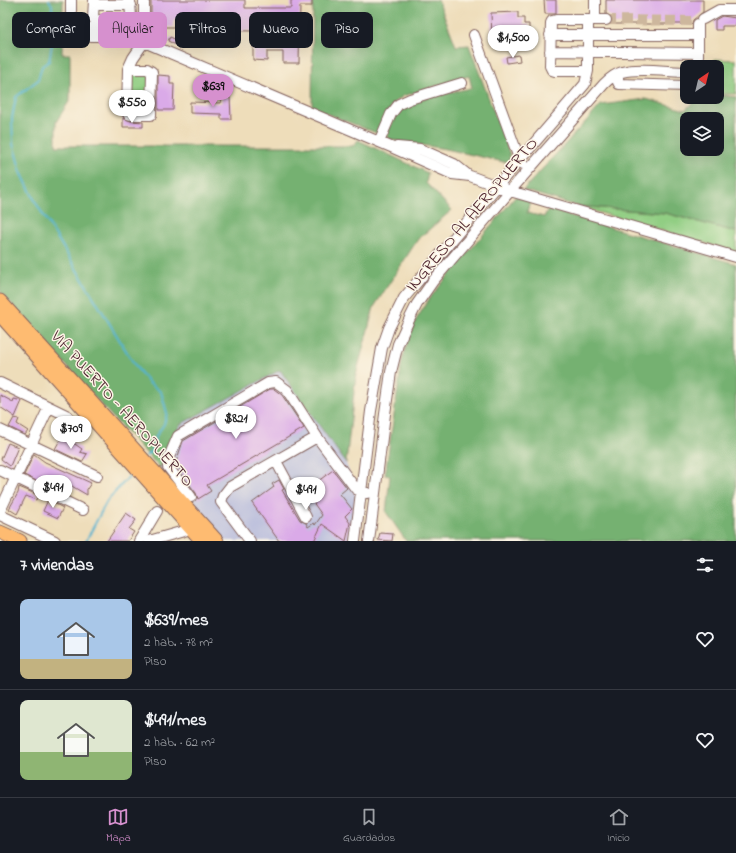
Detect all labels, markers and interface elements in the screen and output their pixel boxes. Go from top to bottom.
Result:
chip: Comprar [12,12,90,48]
chip: Alquilar [98,12,167,48]
chip: Filtros [175,12,241,48]
chip: Nuevo [249,12,313,48]
chip: Piso [321,12,373,48]
pin: $1,500 [480,25,546,59]
text: $1,500 [497,28,529,47]
north arrow [680,60,724,104]
map controls [680,60,724,156]
pin: $639 [189,74,237,108]
text: $639 [202,77,224,96]
pin: $550 [108,90,156,124]
text: $550 [118,93,146,112]
button: layers [680,112,724,156]
street label: INGRESO AL AEROPUERTO [400,132,544,298]
street label: VIA PUERTO - AEROPUERTO [44,324,199,493]
pin: $821 [212,406,260,440]
text: $821 [224,409,248,428]
pin: $709 [47,416,95,450]
text: $709 [60,419,82,438]
pin: $491 [29,475,77,509]
pin: $491 [282,477,330,511]
text: $491 [42,478,64,497]
text: $491 [295,480,317,499]
text: 7 viviendas [20,553,94,578]
icon: filters [694,554,716,576]
text: $639/mes [144,608,209,633]
icon: home [52,615,100,663]
icon: heart [694,628,716,650]
text: 2 hab. · 78 m² [144,633,213,652]
text: Piso [144,652,166,671]
text: $491/mes [144,708,207,733]
icon: home [52,716,100,764]
icon: heart [694,729,716,751]
text: 2 hab. · 62 m² [144,733,215,752]
text: Piso [144,752,166,771]
tab: Mapa [106,806,131,846]
tab: Guardados [343,806,395,846]
tab: Inicio [607,806,630,846]

